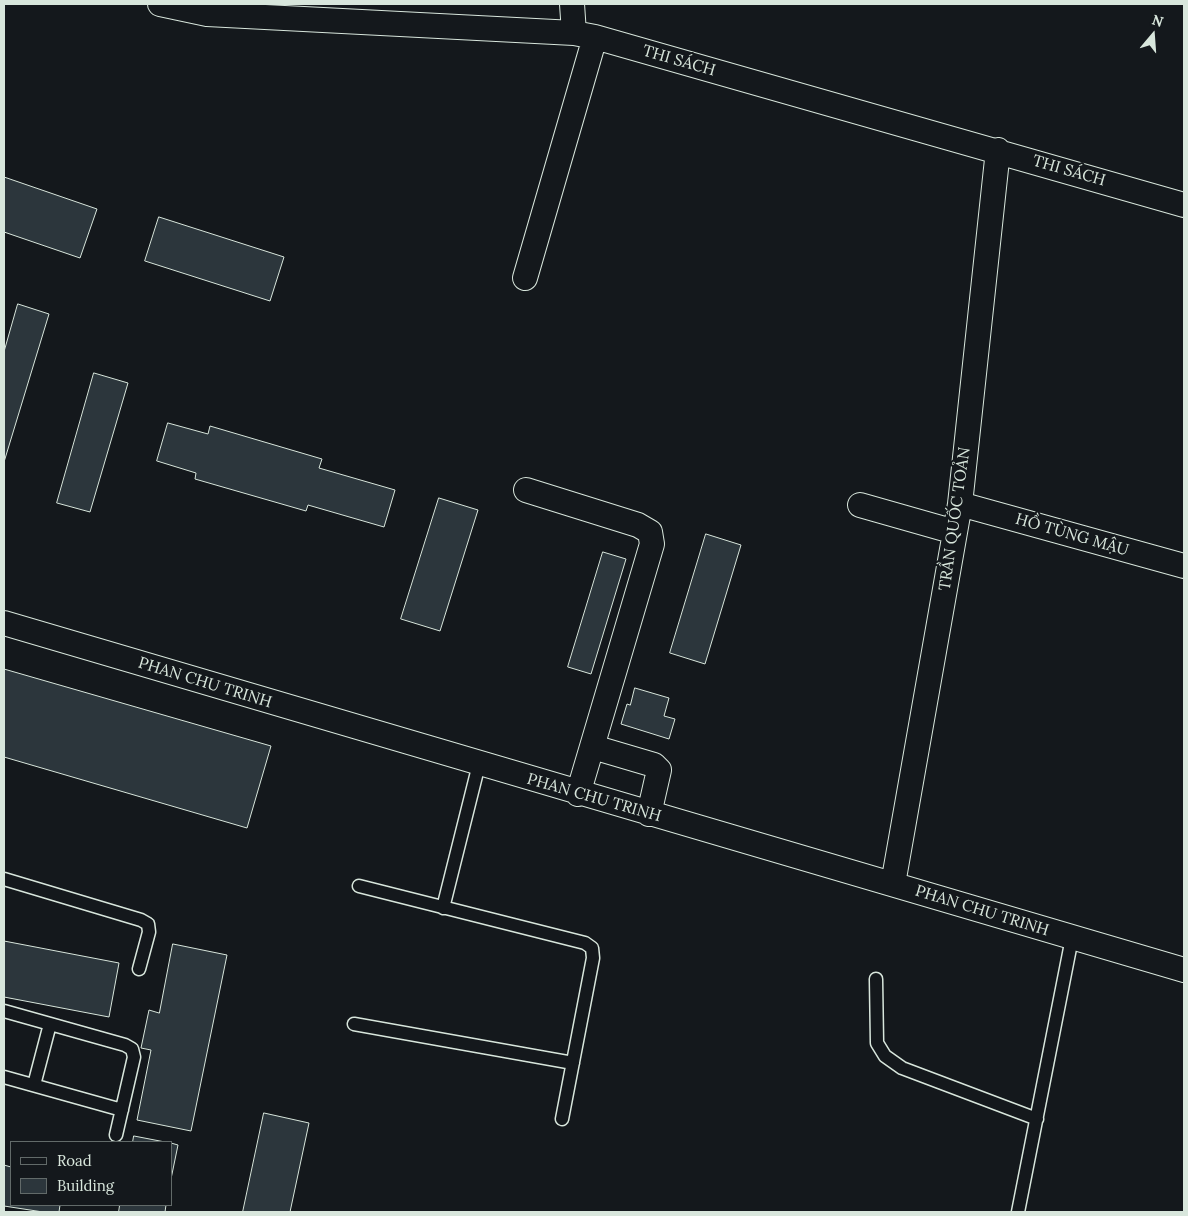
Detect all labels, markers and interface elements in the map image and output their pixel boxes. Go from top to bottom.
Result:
north arrow [1128,10,1178,60]
text: N [1150,10,1166,31]
street label: THI SÁCH [640,41,718,81]
street label: THI SÁCH [1030,151,1108,191]
street label: TRẦN QUỐC TOẢN [935,446,975,592]
street label: HỒ TÙNG MẬU [1013,510,1131,560]
street label: PHAN CHU TRINH [136,654,274,712]
street label: PHAN CHU TRINH [525,770,663,826]
street label: PHAN CHU TRINH [913,882,1051,940]
legend [10,1141,172,1206]
text: Road [57,1151,92,1170]
text: Building [57,1176,114,1195]

